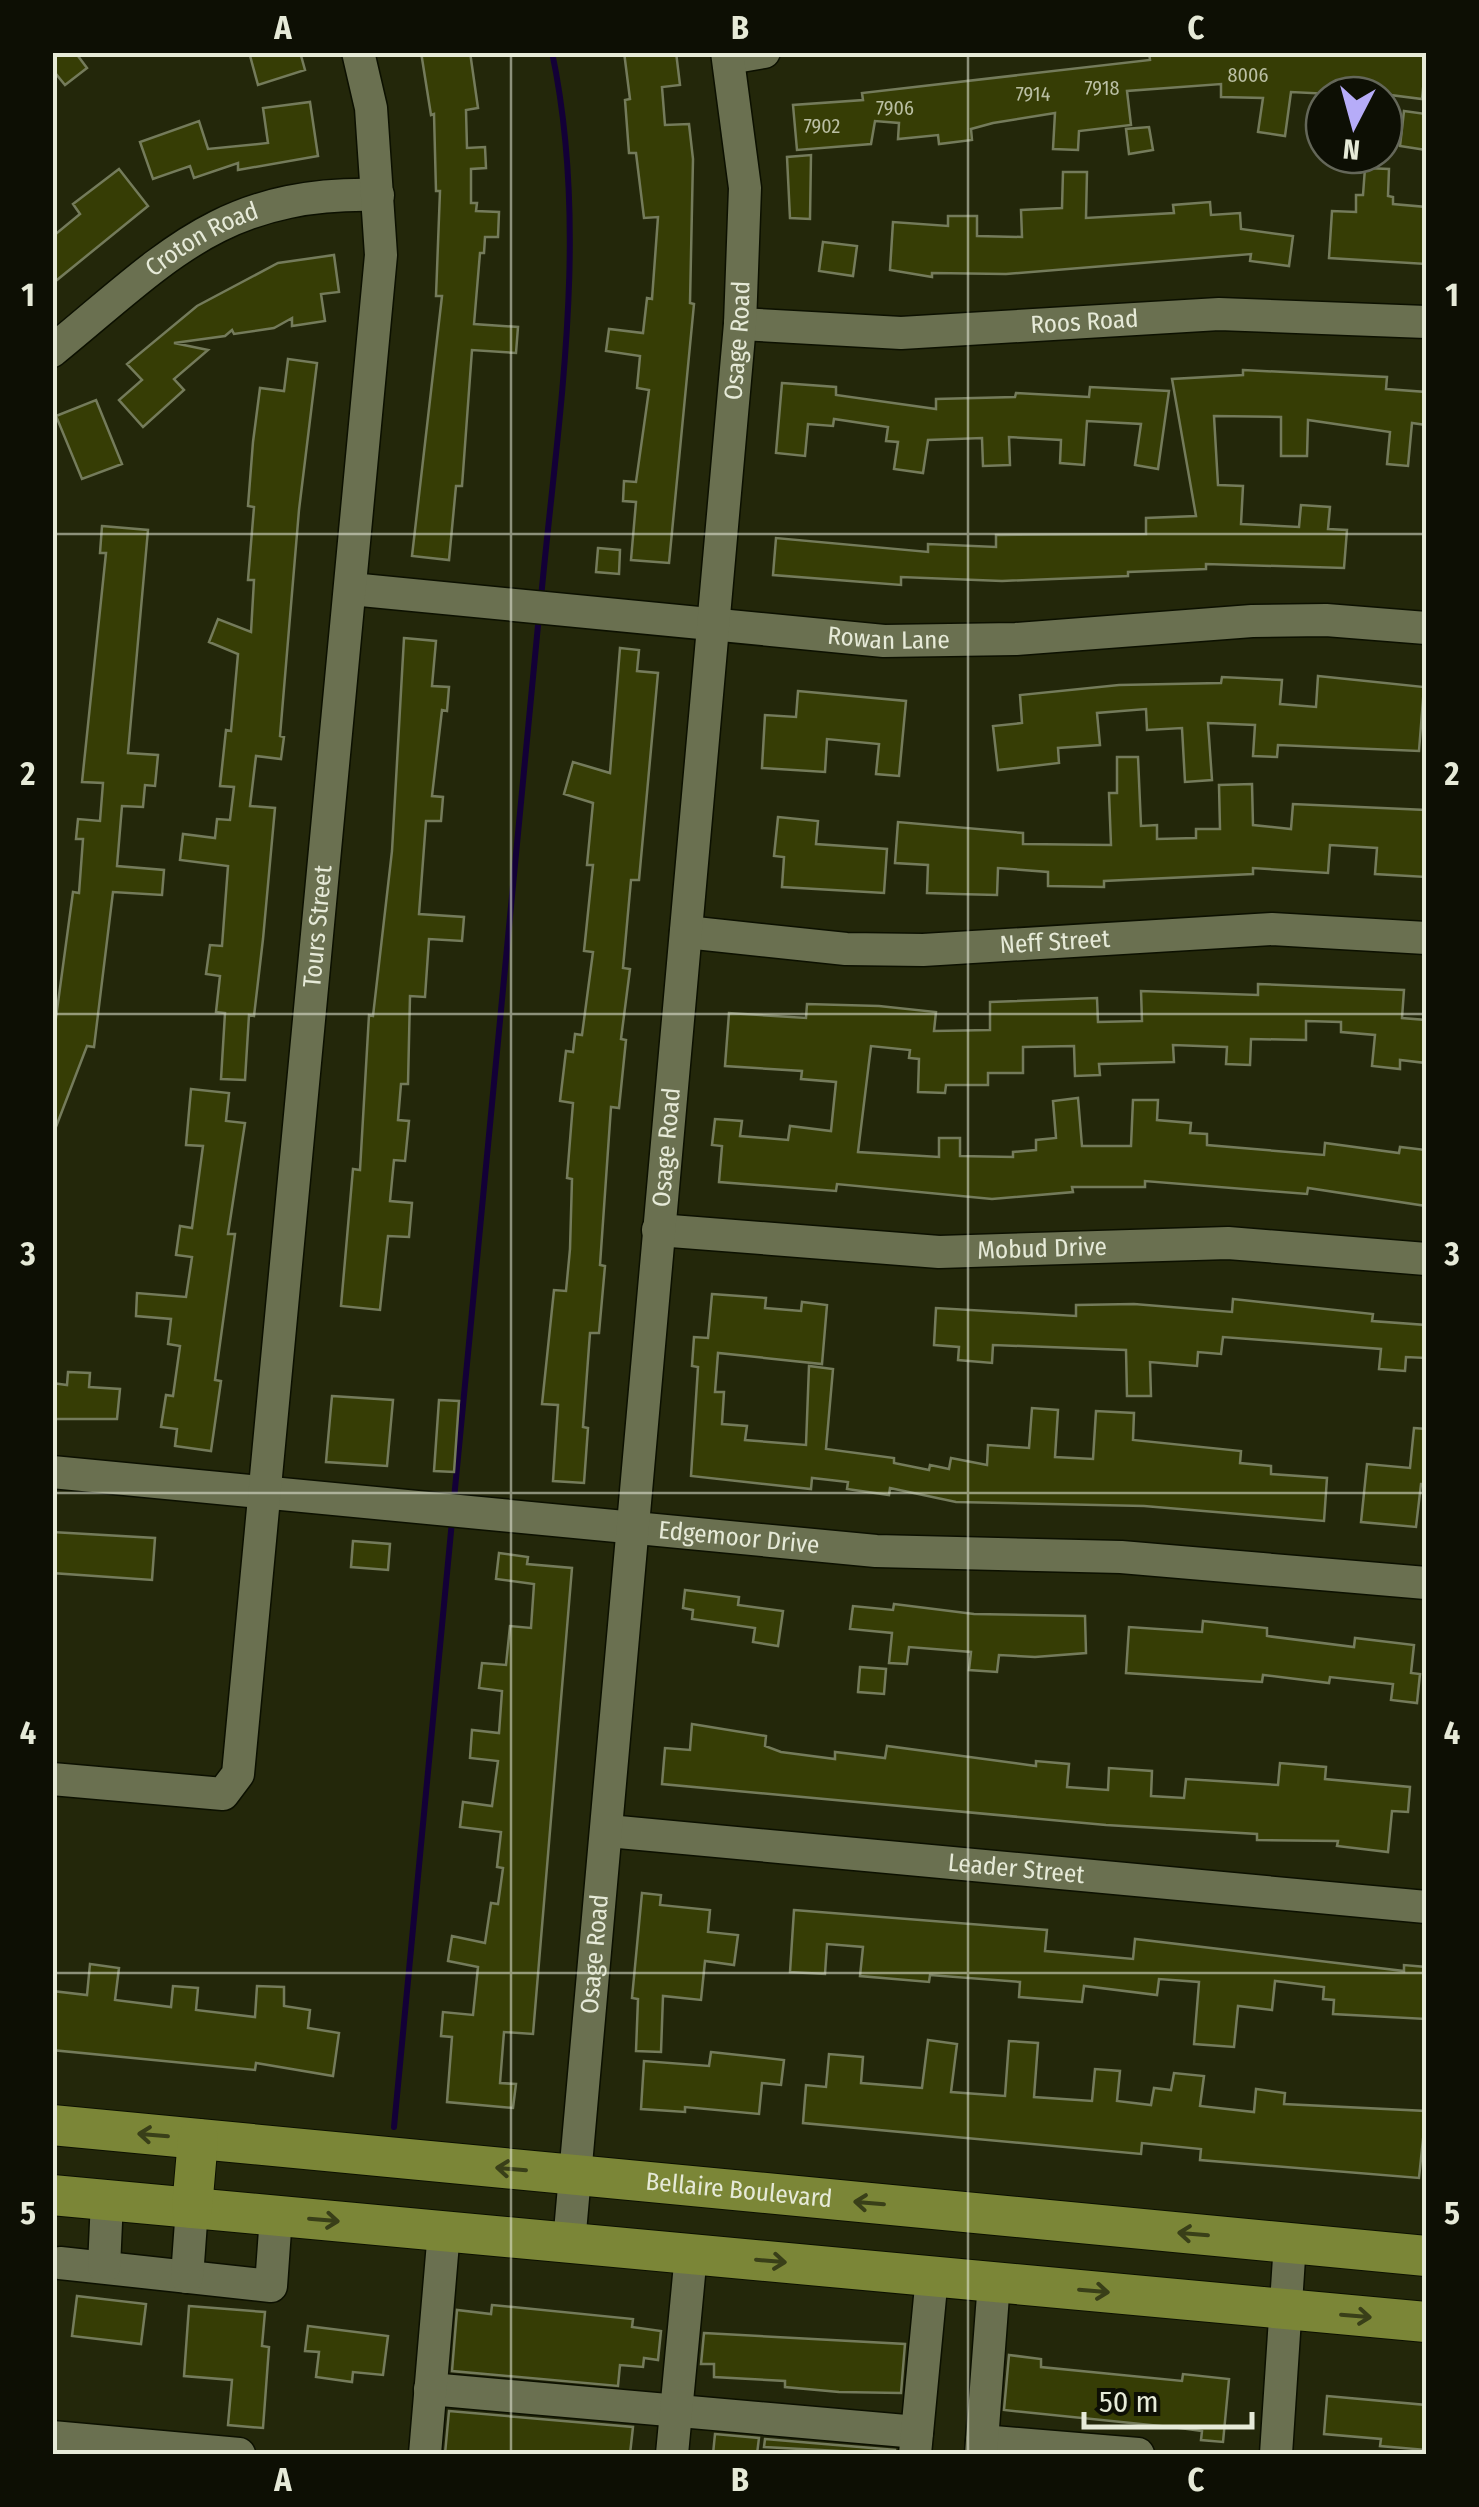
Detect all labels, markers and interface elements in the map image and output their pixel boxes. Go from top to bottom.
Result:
text: A [273,9,292,47]
text: B [731,9,749,47]
text: C [1188,9,1205,47]
house number: 8006 [1228,63,1268,87]
north arrow [1304,75,1404,175]
house number: 7918 [1085,76,1119,100]
house number: 7914 [1016,82,1051,106]
house number: 7906 [876,96,914,120]
house number: 7902 [804,114,840,138]
text: N [1341,132,1362,167]
street label: Croton Road [140,196,262,283]
text: 1 [21,276,35,314]
text: 1 [1445,276,1459,314]
street label: Osage Road [718,280,757,401]
street label: Roos Road [1030,304,1139,340]
street label: Rowan Lane [826,621,950,656]
text: 2 [20,755,36,793]
text: 2 [1444,755,1460,793]
street label: Tours Street [297,863,339,989]
street label: Neff Street [999,924,1112,960]
street label: Osage Road [646,1086,687,1208]
street label: Mobud Drive [977,1232,1107,1266]
text: 3 [19,1235,36,1273]
text: 3 [1443,1235,1460,1273]
street label: Edgemoor Drive [657,1515,821,1560]
text: 4 [20,1714,36,1752]
text: 4 [1444,1714,1460,1752]
street label: Leader Street [947,1848,1087,1890]
street label: Osage Road [574,1893,615,2015]
one-way arrow [137,2125,169,2144]
one-way arrow [495,2159,528,2178]
street label: Bellaire Boulevard [644,2167,833,2214]
one-way arrow [854,2193,886,2212]
text: 5 [20,2194,36,2232]
text: 5 [1444,2194,1460,2232]
one-way arrow [307,2211,339,2230]
one-way arrow [1177,2224,1209,2243]
one-way arrow [754,2252,786,2271]
one-way arrow [1078,2282,1110,2301]
one-way arrow [1339,2306,1371,2325]
scale bar [1084,2367,1252,2429]
text: 50 m [1099,2384,1159,2420]
text: A [273,2461,292,2499]
text: B [731,2461,749,2499]
text: C [1188,2461,1205,2499]

